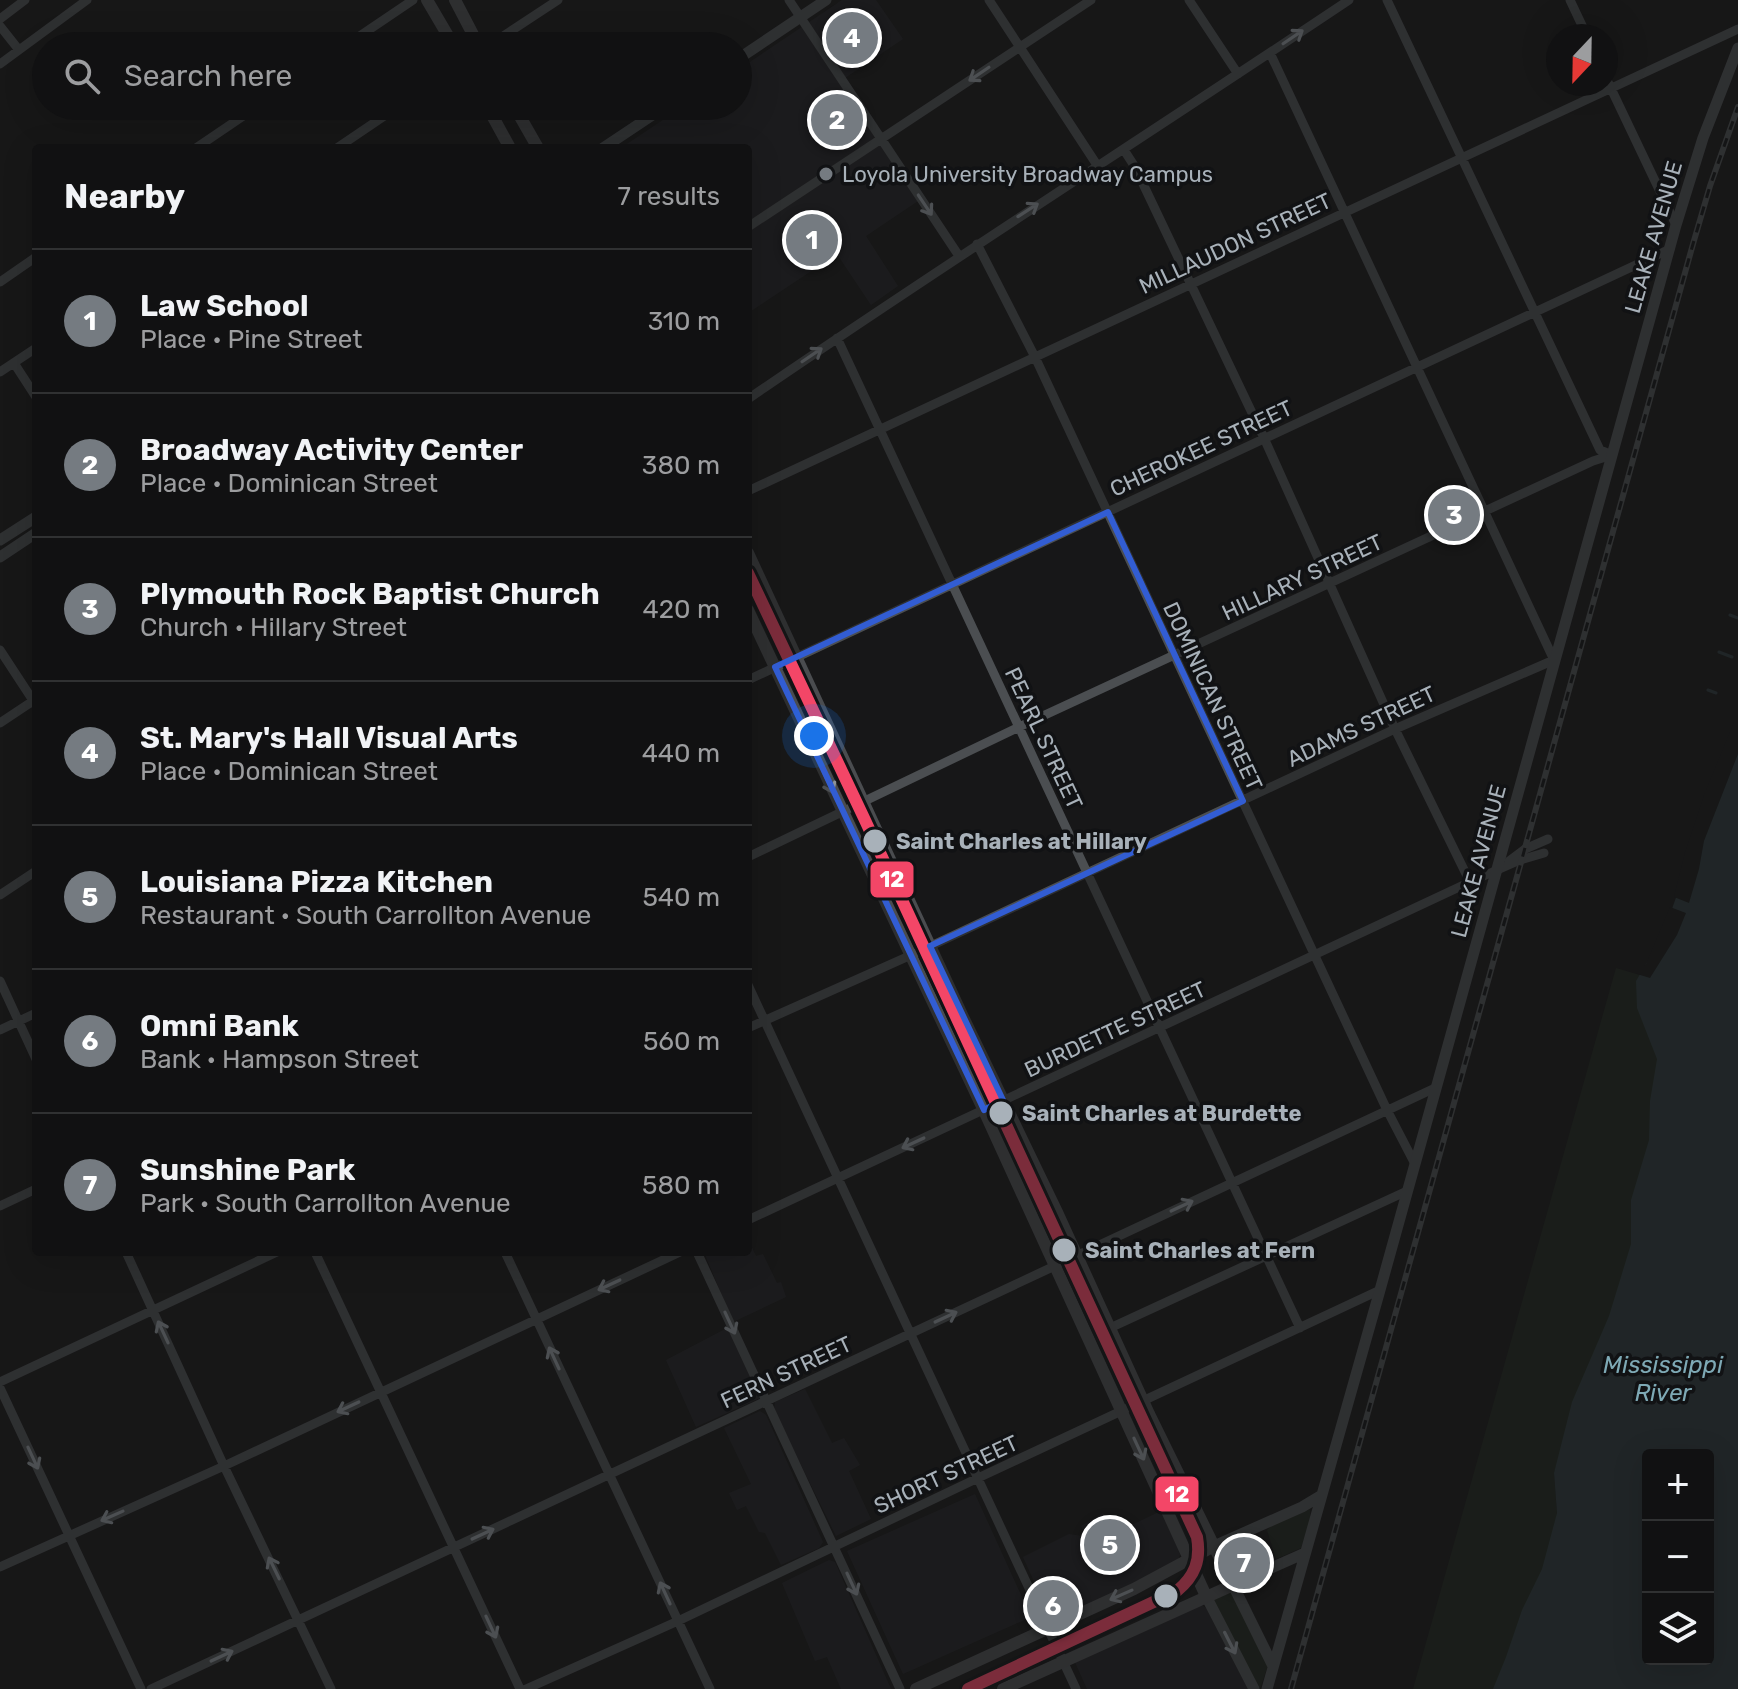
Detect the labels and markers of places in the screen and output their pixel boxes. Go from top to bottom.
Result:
pin: 4 [826,8,878,68]
pin: 2 [811,90,863,150]
place label: Loyola University Broadway Campus [842,161,1213,188]
marker: Loyola University Broadway Campus [817,165,835,183]
pin: 1 [786,210,838,270]
pin: 3 [1428,485,1480,545]
marker: Saint Charles at Hillary [861,827,889,855]
place label: Saint Charles at Hillary [896,828,1147,855]
marker: Saint Charles at Burdette [987,1099,1015,1127]
place label: Saint Charles at Burdette [1022,1100,1302,1127]
marker: Saint Charles at Fern [1050,1236,1078,1264]
place label: Saint Charles at Fern [1085,1237,1315,1264]
pin: 5 [1084,1515,1136,1575]
pin: 7 [1218,1533,1270,1593]
pin: 6 [1027,1576,1079,1636]
unlabelled marker [1152,1582,1180,1610]

